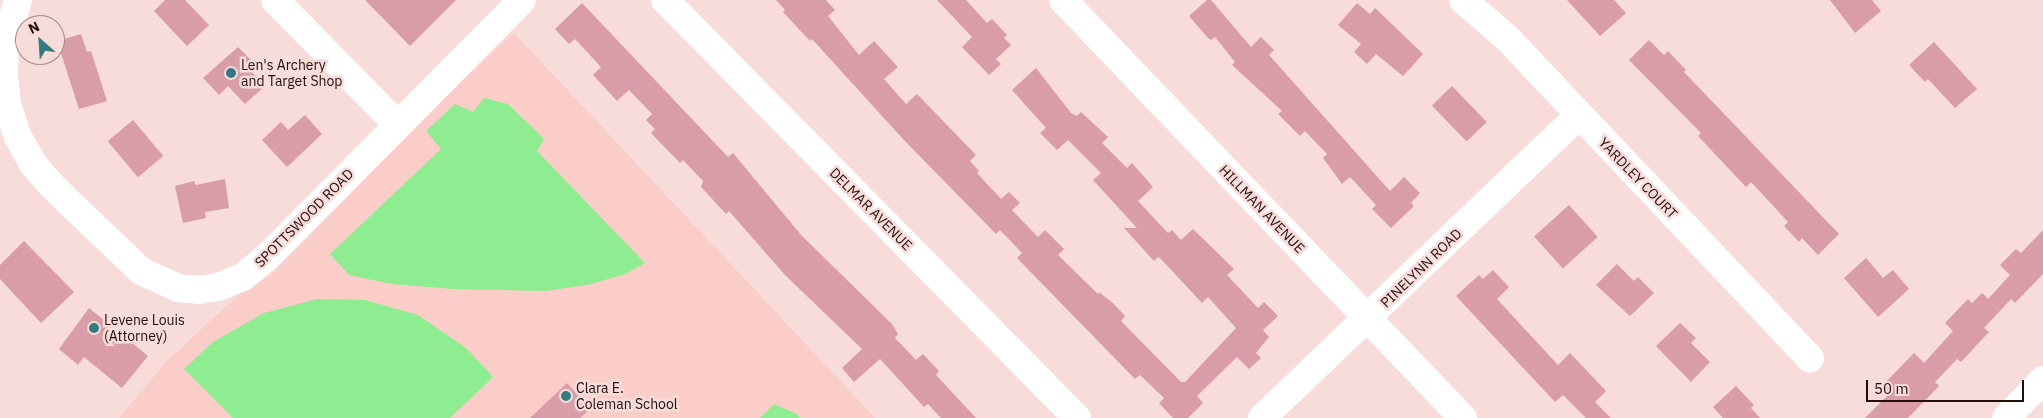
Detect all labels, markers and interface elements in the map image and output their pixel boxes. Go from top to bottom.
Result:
north arrow [15,15,65,65]
text: N [25,17,42,38]
place label: Len's Archery and Target Shop [241,57,342,90]
marker: Len's Archery and Target Shop [225,67,237,79]
street label: YARDLEY COURT [1595,134,1681,222]
street label: HILLMAN AVENUE [1216,162,1308,256]
street label: DELMAR AVENUE [826,164,916,254]
street label: SPOTTSWOOD ROAD [251,165,357,271]
street label: PINELYNN ROAD [1377,225,1465,311]
place label: Levene Louis (Attorney) [104,312,185,344]
marker: Levene Louis (Attorney) [88,322,100,334]
scale bar [1868,370,2026,402]
text: 50 m [1874,379,1909,398]
place label: Clara E. Coleman School [576,380,678,412]
marker: Clara E. Coleman School [560,390,572,402]

